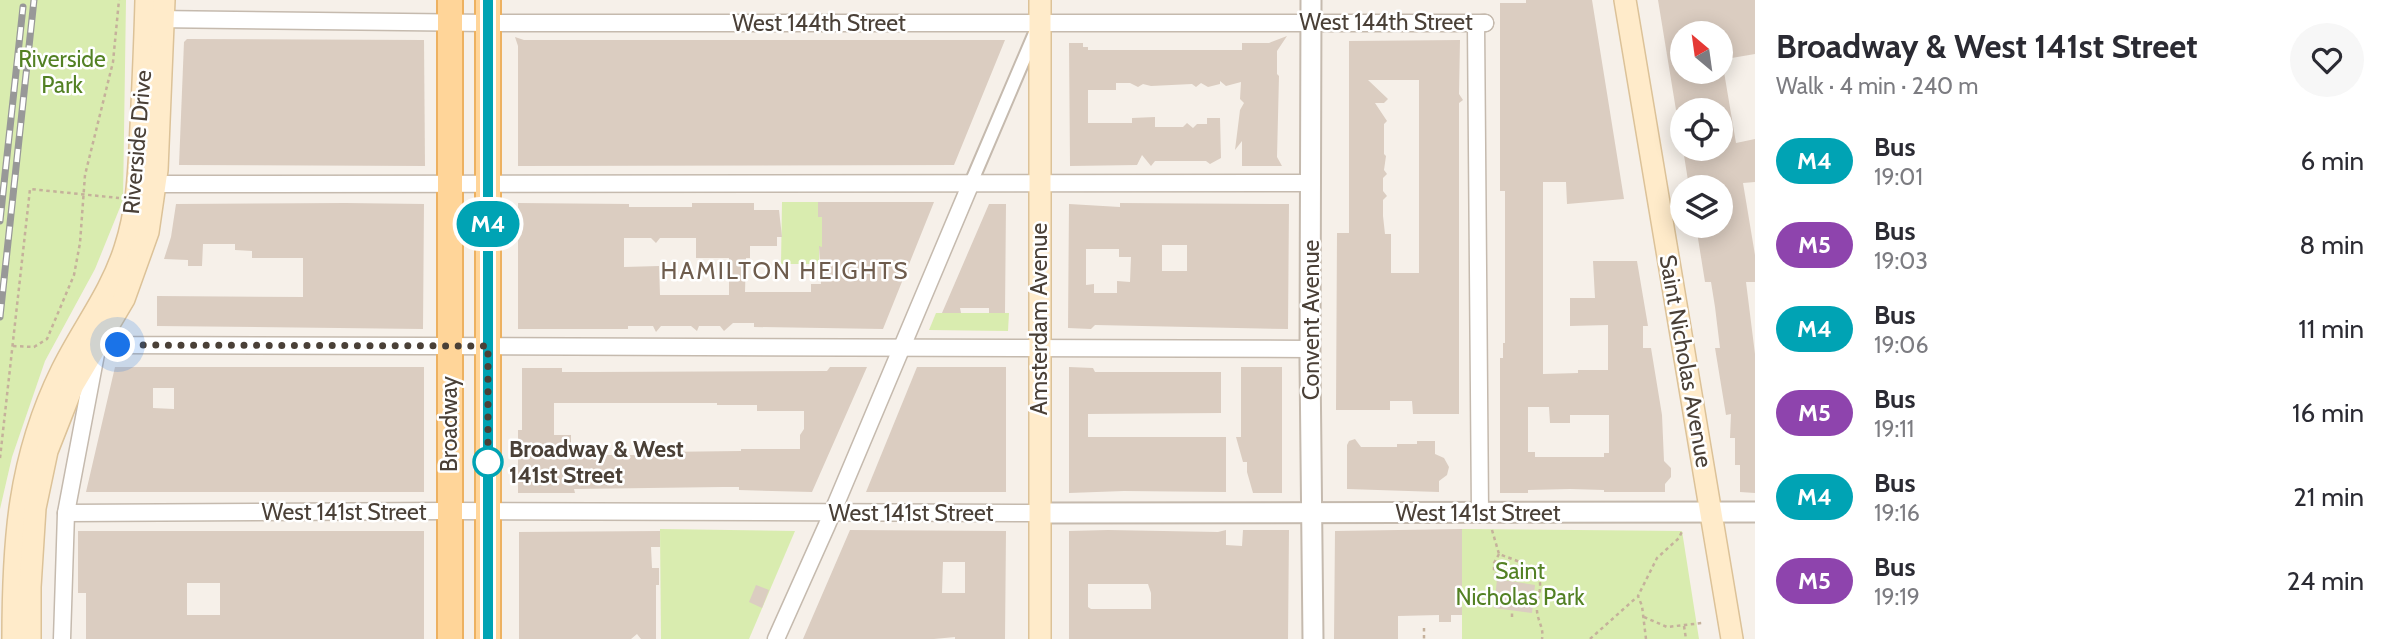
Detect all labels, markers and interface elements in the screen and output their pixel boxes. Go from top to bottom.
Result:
street label: West 144th Street [1299,8,1473,36]
street label: West 144th Street [732,9,906,37]
north arrow [1670,21,1732,84]
map controls [1670,21,1733,238]
button: heart [2290,23,2364,97]
text: Broadway & West 141st Street [1776,26,2198,66]
park label: Riverside Park [18,45,106,99]
street label: Riverside Drive [117,69,157,215]
text: Walk · 4 min · 240 m [1776,72,1978,100]
button: locate [1670,98,1733,161]
text: Bus [1874,131,1915,163]
text: 6 min [2301,145,2364,177]
text: M4 [1797,146,1832,175]
text: 19:01 [1874,163,1923,191]
button: layers [1670,175,1733,238]
line badge: M4 [456,201,520,247]
text: M4 [471,209,505,238]
text: Bus [1874,215,1915,247]
street label: Amsterdam Avenue [1025,223,1053,415]
text: 8 min [2300,229,2364,261]
text: M5 [1798,230,1831,259]
street label: Convent Avenue [1297,240,1325,400]
text: 19:03 [1874,247,1928,275]
street label: Saint Nicholas Avenue [1654,252,1719,470]
district label: HAMILTON HEIGHTS [661,256,909,285]
text: Bus [1874,299,1915,331]
text: 11 min [2298,313,2364,345]
text: M4 [1797,314,1832,343]
your location [100,327,135,362]
text: 19:06 [1874,331,1928,359]
street label: Broadway [435,376,463,472]
text: Bus [1874,383,1915,415]
text: 16 min [2292,397,2364,429]
text: M5 [1798,398,1831,427]
text: 19:11 [1874,415,1914,443]
place label: Broadway & West 141st Street [509,435,684,489]
marker: Broadway & West 141st Street [473,447,503,477]
text: Bus [1874,467,1915,499]
text: 21 min [2293,481,2364,513]
text: M4 [1797,482,1832,511]
street label: West 141st Street [262,498,427,526]
street label: West 141st Street [829,499,994,527]
street label: West 141st Street [1396,499,1561,527]
text: 19:16 [1874,499,1920,527]
text: Bus [1874,551,1915,583]
park label: Saint Nicholas Park [1455,557,1585,611]
text: 24 min [2287,565,2364,597]
text: M5 [1798,566,1831,595]
text: 19:19 [1874,583,1920,611]

